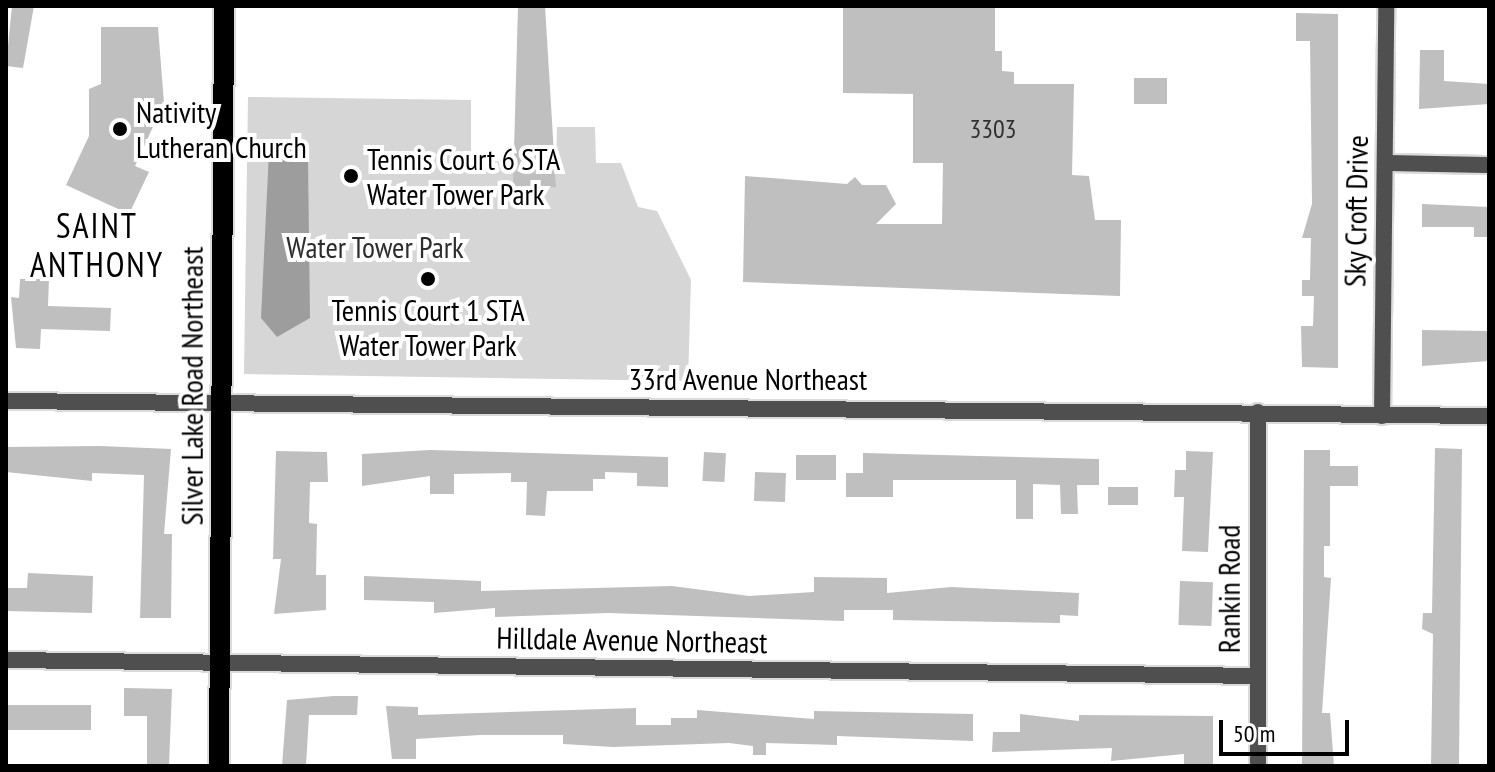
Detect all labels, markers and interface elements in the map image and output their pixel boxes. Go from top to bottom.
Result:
place label: Nativity Lutheran Church [136,94,307,164]
house number: 3303 [970,113,1016,145]
marker: Nativity Lutheran Church [111,120,129,138]
street label: Sky Croft Drive [1337,134,1375,288]
place label: Tennis Court 6 STA Water Tower Park [367,141,560,212]
marker: Tennis Court 6 STA Water Tower Park [342,167,360,185]
district label: SAINT ANTHONY [30,205,164,284]
park label: Water Tower Park [286,229,464,265]
street label: Silver Lake Road Northeast [174,247,210,525]
marker: Tennis Court 1 STA Water Tower Park [419,270,437,288]
place label: Tennis Court 1 STA Water Tower Park [331,292,525,362]
street label: 33rd Avenue Northeast [628,361,868,397]
street label: Rankin Road [1211,525,1247,653]
street label: Hilldale Avenue Northeast [496,620,768,660]
scale bar [1223,704,1353,754]
text: 50 m [1233,718,1275,749]

